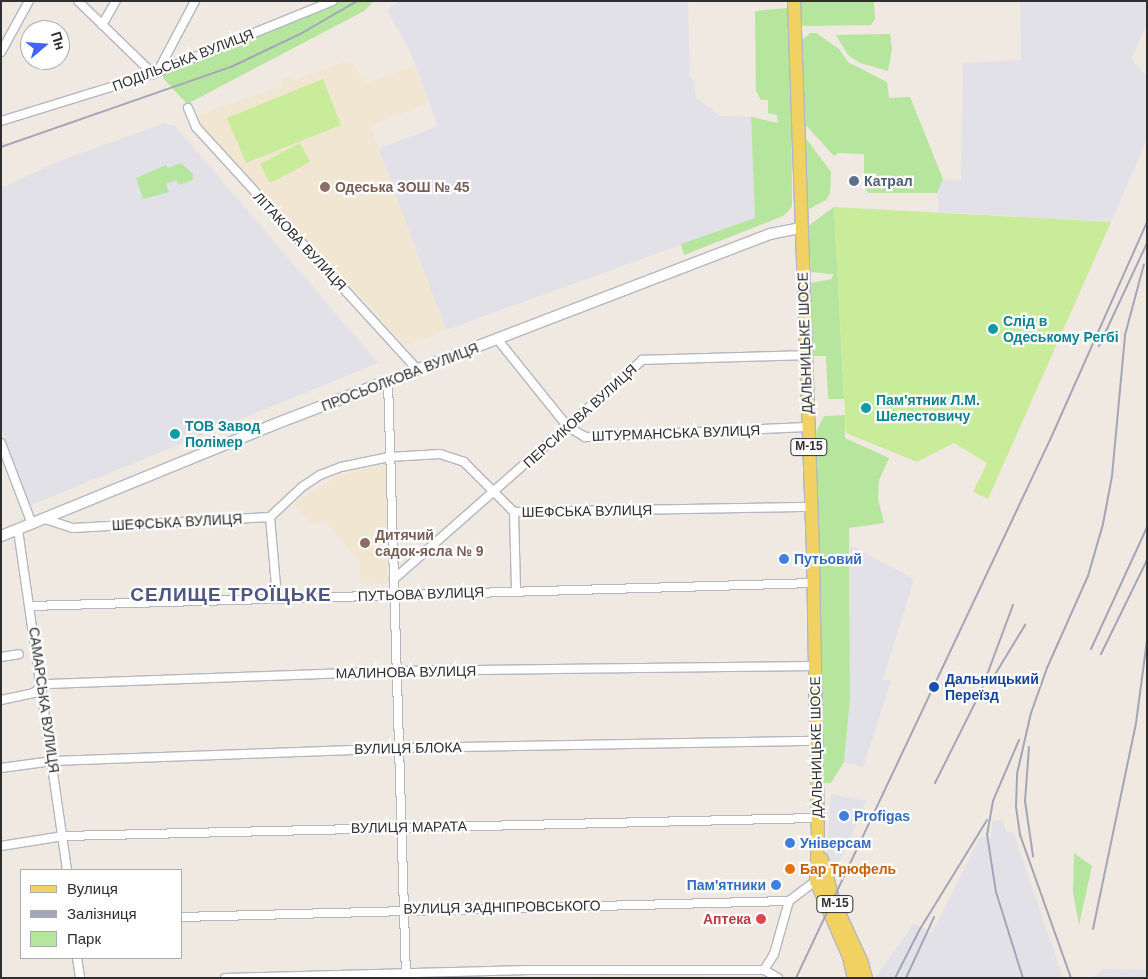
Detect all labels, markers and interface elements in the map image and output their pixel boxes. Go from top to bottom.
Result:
north arrow [20,20,70,70]
street label: ПОДІЛЬСЬКА ВУЛИЦЯ [110,25,256,95]
text: Пн [48,29,69,52]
place label: Катрал [864,173,913,189]
marker: Катрал [848,175,860,187]
place label: Одеська ЗОШ № 45 [335,179,470,195]
marker: Одеська ЗОШ № 45 [319,181,331,193]
street label: ЛІТАКОВА ВУЛИЦЯ [250,188,350,294]
street label: ДАЛЬНИЦЬКЕ ШОСЕ [794,272,816,414]
place label: Слід в Одеському Регбі [1003,313,1119,346]
marker: Слід в Одеському Регбі [987,323,999,335]
street label: ПРОСЬОЛКОВА ВУЛИЦЯ [319,339,481,415]
street label: ПЕРСИКОВА ВУЛИЦЯ [520,361,640,471]
place label: Пам'ятник Л.М. Шелестовичу [876,392,980,424]
marker: Пам'ятник Л.М. Шелестовичу [860,402,872,414]
place label: ТОВ Завод Полімер [185,418,260,451]
street label: ШТУРМАНСЬКА ВУЛИЦЯ [592,422,760,444]
marker: ТОВ Завод Полімер [169,428,181,440]
road number: М-15 [790,438,828,457]
street label: ШЕФСЬКА ВУЛИЦЯ [522,501,652,521]
street label: ШЕФСЬКА ВУЛИЦЯ [111,510,243,534]
place label: Дитячий садок-ясла № 9 [375,527,484,560]
marker: Дитячий садок-ясла № 9 [359,537,371,549]
place label: Путьовий [794,551,862,567]
marker: Путьовий [778,553,790,565]
street label: ПУТЬОВА ВУЛИЦЯ [358,583,484,605]
district label: СЕЛИЩЕ ТРОЇЦЬКЕ [128,584,334,606]
street label: САМАРСЬКА ВУЛИЦЯ [25,626,63,774]
street label: МАЛИНОВА ВУЛИЦЯ [336,662,476,682]
place label: Дальницький Переїзд [945,671,1039,704]
street label: ДАЛЬНИЦЬКЕ ШОСЕ [806,676,826,818]
marker: Дальницький Переїзд [927,680,941,694]
street label: ВУЛИЦЯ БЛОКА [354,739,462,757]
place label: Profigas [854,808,910,824]
marker: Profigas [838,810,850,822]
street label: ВУЛИЦЯ МАРАТА [351,818,467,836]
place label: Універсам [800,835,871,851]
marker: Універсам [784,837,796,849]
place label: Бар Трюфель [800,861,896,877]
marker: Бар Трюфель [784,863,796,875]
legend [20,869,182,959]
place label: Пам'ятники [687,877,766,893]
marker: Пам'ятники [770,879,782,891]
text: Вулиця [67,880,118,897]
road number: М-15 [816,894,854,914]
street label: ВУЛИЦЯ ЗАДНІПРОВСЬКОГО [403,897,601,917]
text: Залізниця [67,905,137,922]
place label: Аптека [703,911,751,927]
marker: Аптека [755,913,767,925]
text: Парк [67,930,101,947]

